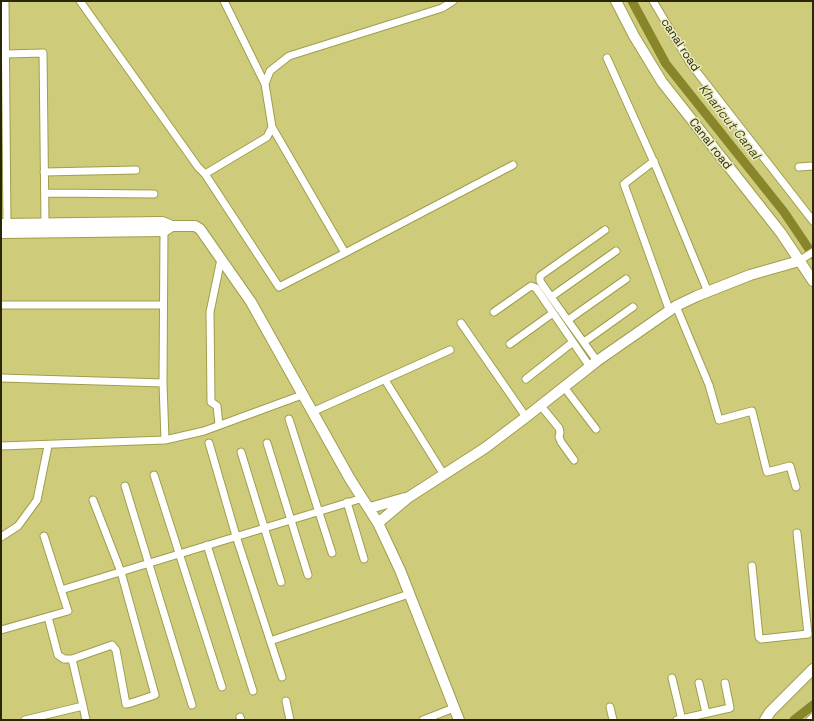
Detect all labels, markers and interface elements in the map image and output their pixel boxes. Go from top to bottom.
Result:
street label: canal road [657,16,703,74]
water label: Kharicut Canal [695,81,763,163]
street label: Canal road [686,116,734,172]

